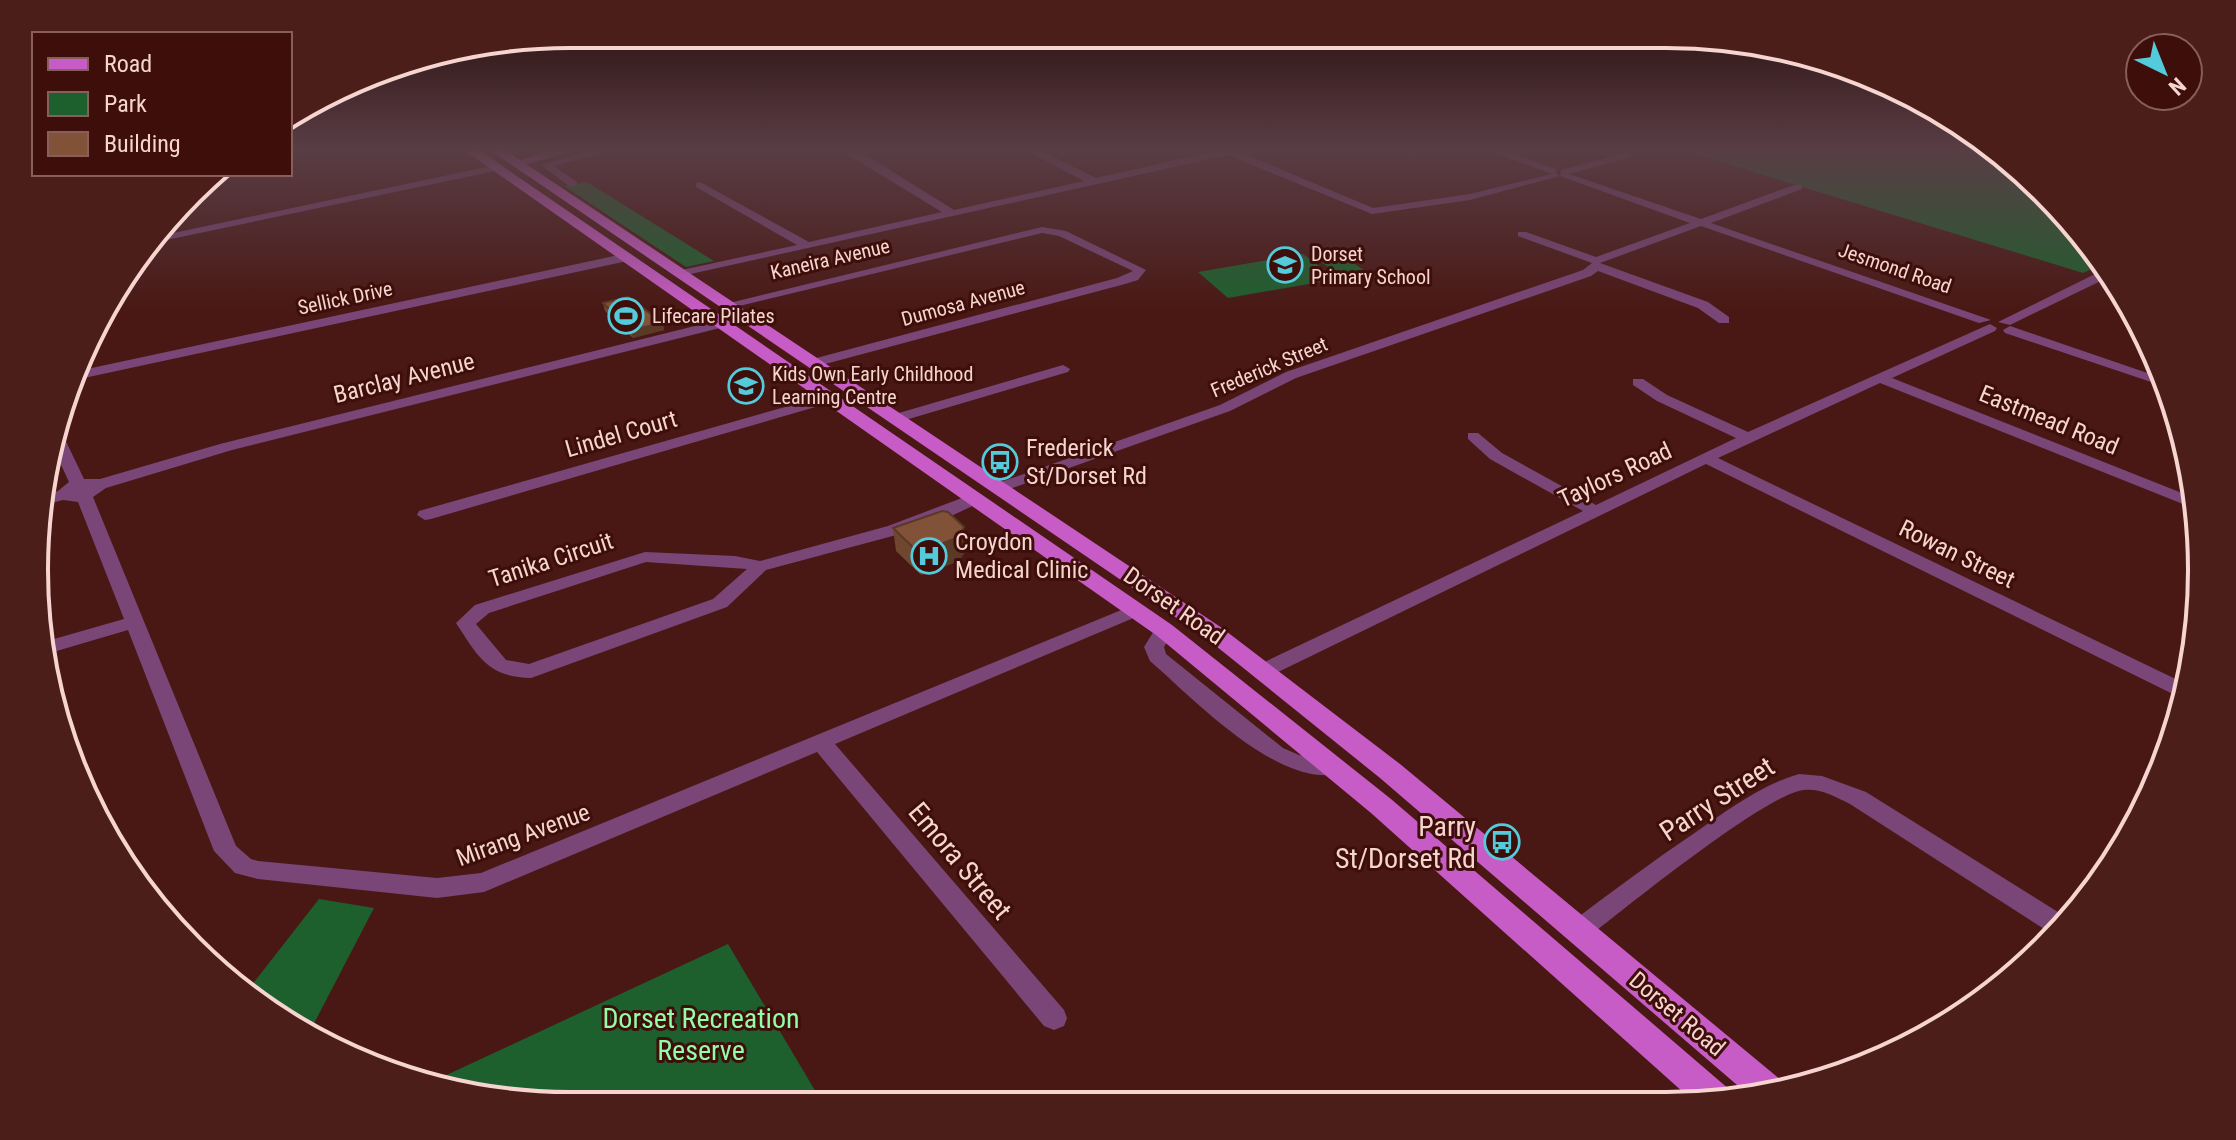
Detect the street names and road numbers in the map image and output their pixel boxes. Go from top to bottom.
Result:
street label: Kaneira Avenue [768,234,892,284]
street label: Jesmond Road [1835,238,1955,298]
street label: Dumosa Avenue [899,275,1027,331]
street label: Sellick Drive [295,276,395,320]
street label: Frederick Street [1207,332,1331,402]
street label: Barclay Avenue [331,347,477,409]
street label: Eastmead Road [1975,379,2123,461]
street label: Lindel Court [562,405,680,463]
street label: Taylors Road [1554,437,1676,513]
street label: Rowan Street [1895,514,2019,594]
street label: Tanika Circuit [485,527,617,593]
street label: Dorset Road [1118,561,1230,651]
street label: Parry Street [1654,750,1780,848]
street label: Emora Street [902,796,1018,926]
street label: Mirang Avenue [452,798,594,872]
street label: Dorset Road [1624,966,1730,1062]

